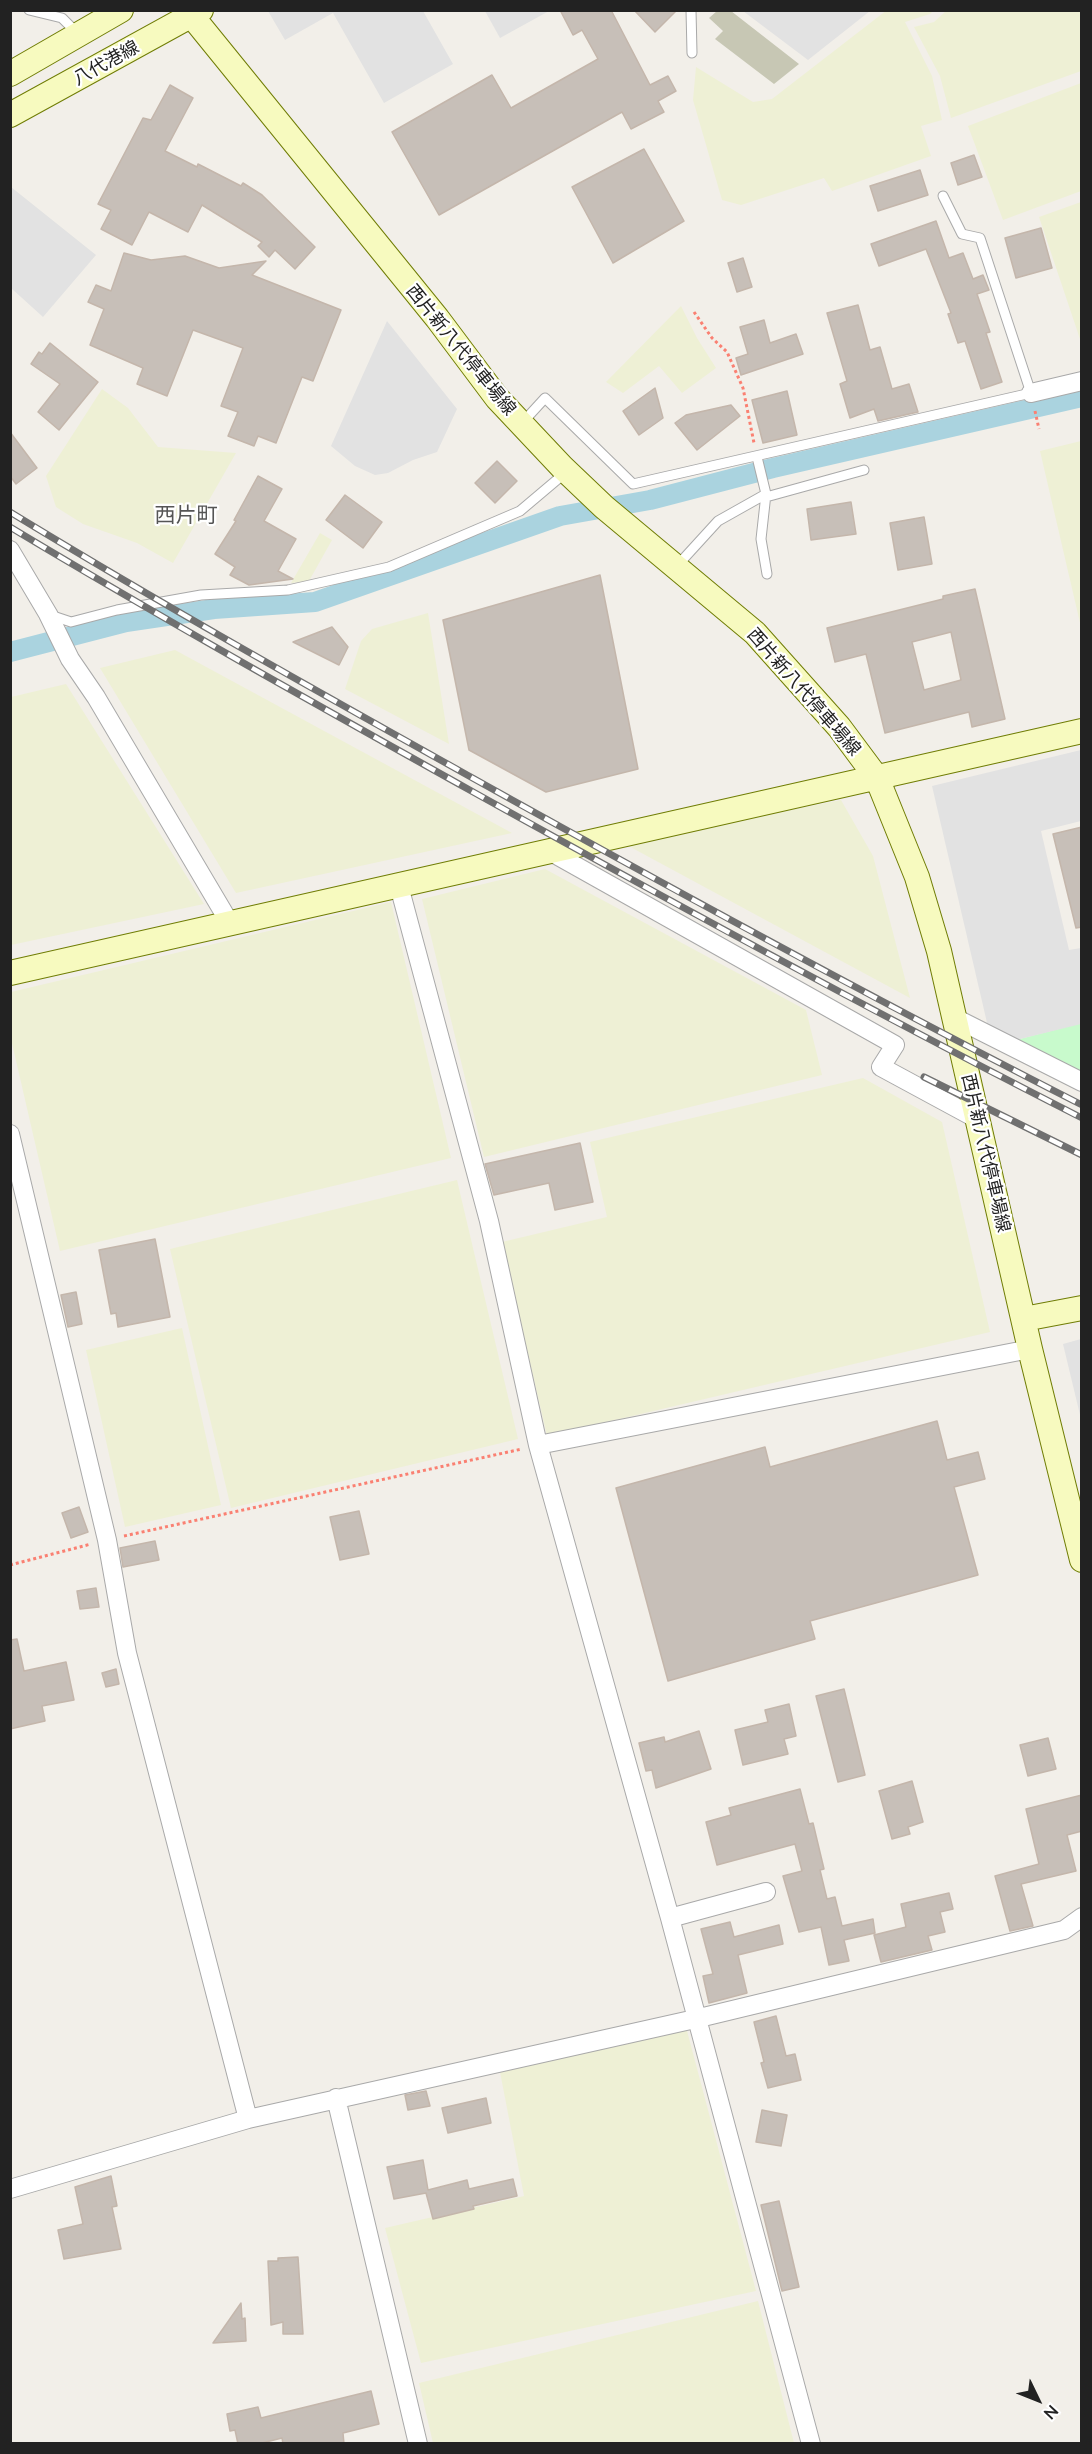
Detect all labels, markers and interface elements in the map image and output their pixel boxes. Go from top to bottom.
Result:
street label: 八代港線 [69,36,143,90]
street label: 西片新八代停車場線 [402,280,520,420]
district label: 西片町 [155,502,217,528]
street label: 西片新八代停車場線 [743,624,865,760]
street label: 西片新八代停車場線 [957,1072,1015,1234]
north arrow [1008,2370,1068,2430]
text: N [1040,2402,1063,2424]

